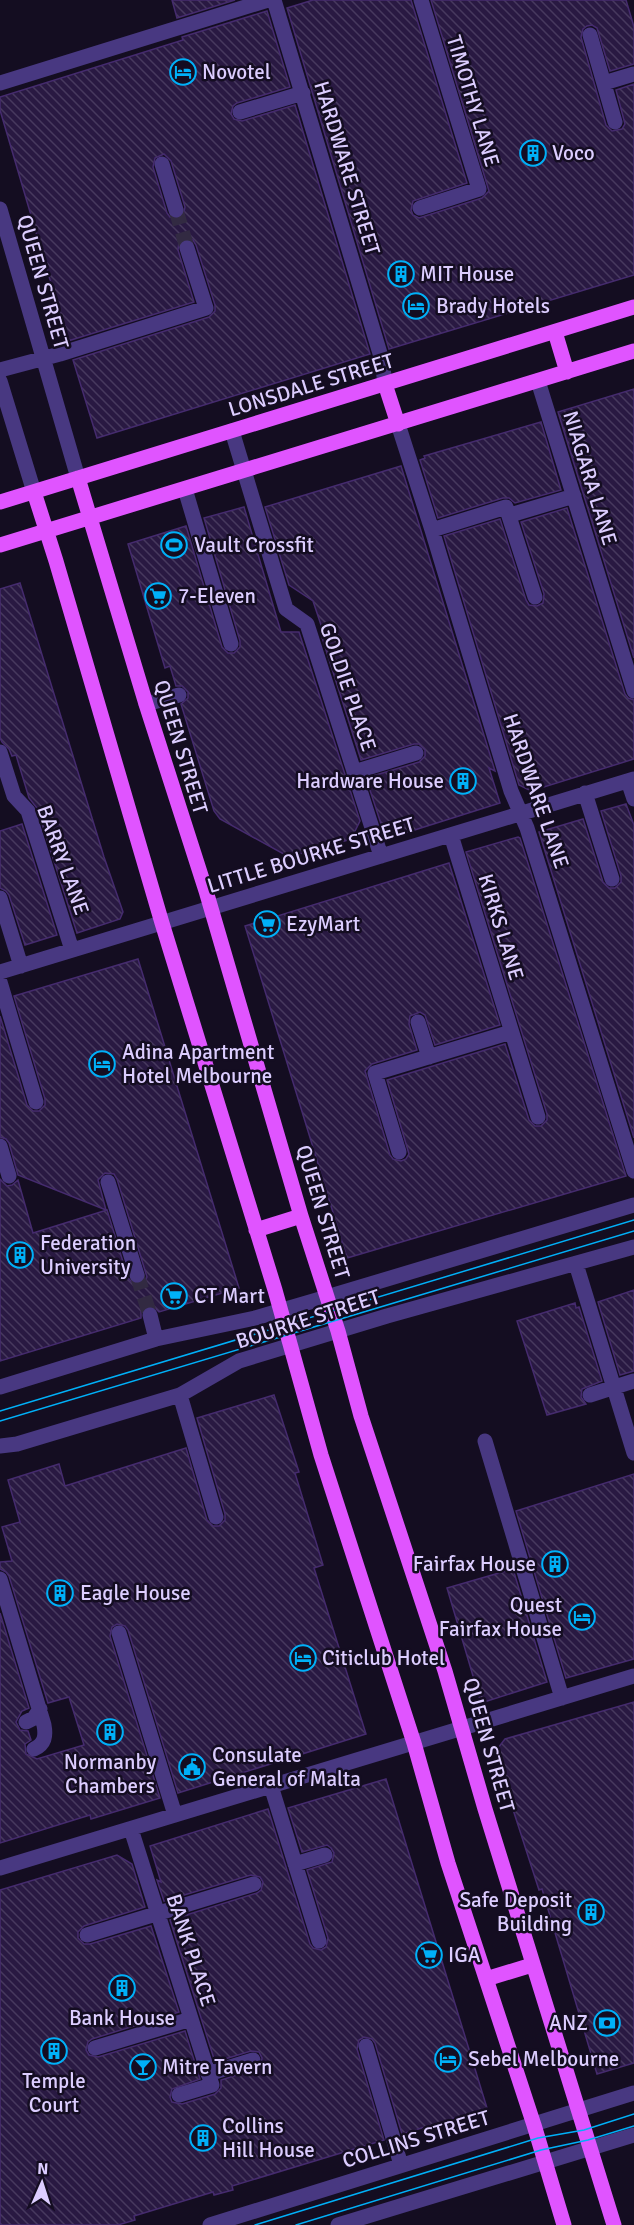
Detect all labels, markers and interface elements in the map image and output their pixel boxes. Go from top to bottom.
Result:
street label: TIMOTHY LANE [441,32,505,170]
hotel icon: Novotel [168,57,198,87]
place label: Novotel [202,59,271,85]
street label: HARDWARE STREET [308,78,386,259]
building icon: Voco [518,138,548,168]
place label: Voco [552,140,595,166]
street label: QUEEN STREET [11,212,75,353]
building icon: MIT House [386,259,416,289]
place label: MIT House [420,261,514,287]
hotel icon: Brady Hotels [401,291,431,321]
place label: Brady Hotels [436,293,550,319]
street label: LONSDALE STREET [225,347,398,423]
street label: NIAGARA LANE [557,408,623,548]
sports icon: Vault Crossfit [159,530,189,560]
place label: Vault Crossfit [194,532,314,558]
supermarket icon: 7-Eleven [143,581,173,611]
place label: 7-Eleven [178,583,256,609]
street label: GOLDIE PLACE [314,619,382,755]
street label: QUEEN STREET [148,677,214,818]
street label: HARDWARE LANE [497,710,575,872]
building icon: Hardware House [448,766,478,796]
place label: Hardware House [296,768,444,794]
street label: BARRY LANE [31,801,95,919]
street label: LITTLE BOURKE STREET [204,811,419,899]
street label: KIRKS LANE [473,871,529,983]
supermarket icon: EzyMart [252,909,282,939]
place label: EzyMart [286,911,360,937]
place label: Adina Apartment Hotel Melbourne [122,1039,274,1089]
hotel icon: Adina Apartment Hotel Melbourne [87,1049,117,1079]
street label: QUEEN STREET [290,1142,356,1283]
place label: Federation University [40,1230,136,1280]
building icon: Federation University [5,1240,35,1270]
supermarket icon: CT Mart [159,1281,189,1311]
place label: CT Mart [194,1283,265,1309]
street label: BOURKE STREET [233,1283,384,1355]
building icon: Fairfax House [540,1549,570,1579]
place label: Fairfax House [413,1551,536,1577]
building icon: Eagle House [45,1578,75,1608]
place label: Eagle House [80,1580,191,1606]
place label: Quest Fairfax House [439,1592,562,1642]
hotel icon: Quest Fairfax House [567,1602,597,1632]
hotel icon: Citiclub Hotel [288,1643,318,1673]
place label: Citiclub Hotel [322,1645,445,1671]
street label: QUEEN STREET [457,1675,521,1816]
building icon: Normanby Chambers [95,1717,125,1747]
place label: Consulate General of Malta [212,1742,361,1792]
place label: Normanby Chambers [64,1749,157,1799]
public building icon: Consulate General of Malta [177,1752,207,1782]
place label: Safe Deposit Building [459,1887,572,1937]
street label: BANK PLACE [161,1890,221,2010]
building icon: Safe Deposit Building [576,1897,606,1927]
supermarket icon: IGA [414,1940,444,1970]
place label: IGA [448,1942,481,1968]
building icon: Bank House [107,1973,137,2003]
place label: Bank House [69,2005,175,2031]
bank icon: ANZ [592,2008,622,2038]
place label: ANZ [549,2010,588,2036]
building icon: Temple Court [39,2036,69,2066]
hotel icon: Sebel Melbourne [433,2044,463,2074]
place label: Sebel Melbourne [468,2046,619,2072]
bar icon: Mitre Tavern [128,2052,158,2082]
place label: Mitre Tavern [162,2054,272,2080]
place label: Temple Court [22,2068,86,2118]
street label: COLLINS STREET [339,2104,493,2174]
place label: Collins Hill House [222,2113,315,2163]
building icon: Collins Hill House [188,2123,218,2153]
north arrow [12,2153,72,2213]
text: N [37,2159,49,2179]

